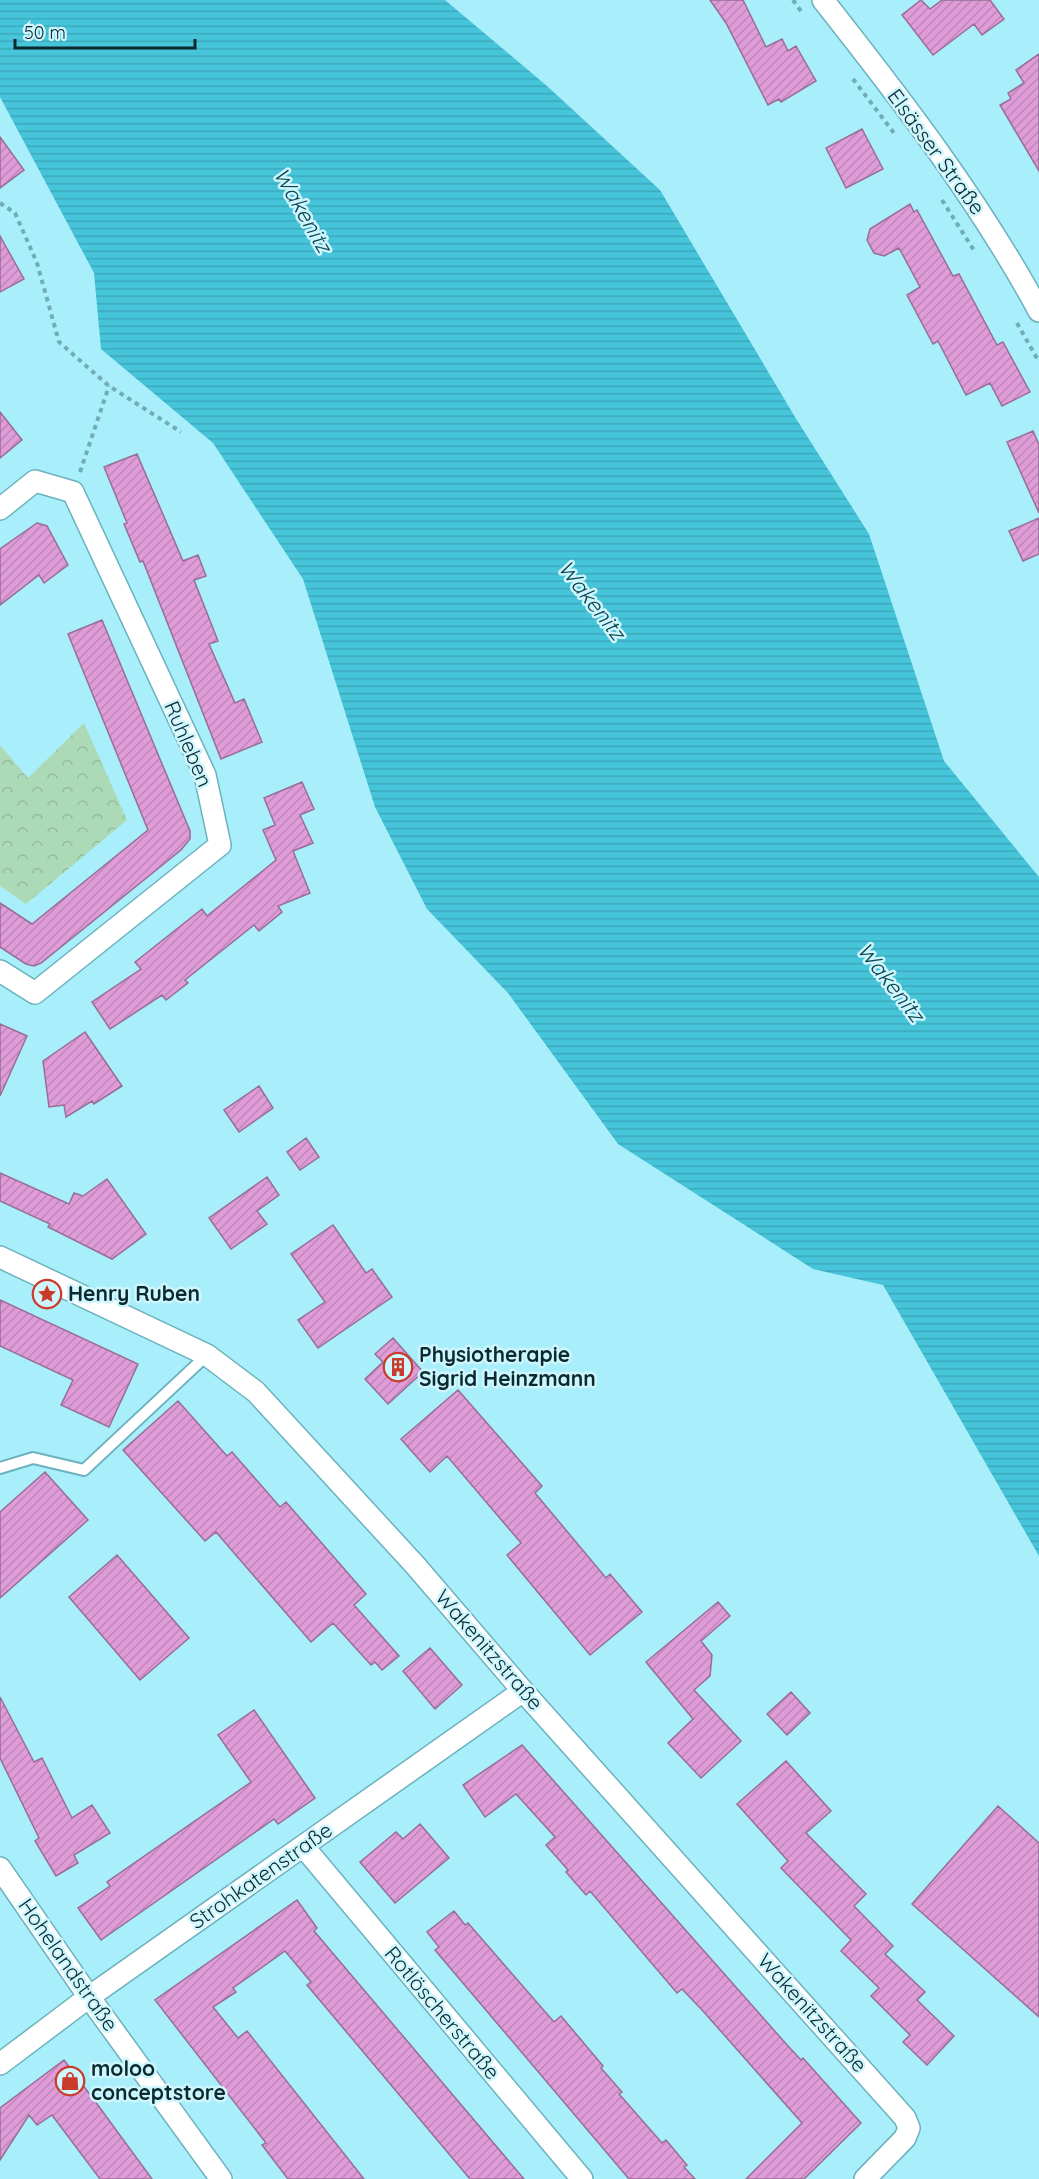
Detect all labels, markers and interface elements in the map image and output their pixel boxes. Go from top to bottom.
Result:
scale bar [15,12,195,50]
text: 50 m [24,21,66,44]
street label: Elsässer Straße [883,84,991,219]
water label: Wakenitz [267,162,340,260]
water label: Wakenitz [552,555,633,647]
street label: Ruhleben [159,697,219,791]
water label: Wakenitz [851,937,932,1029]
place icon: Henry Ruben [31,1278,63,1310]
place label: Henry Ruben [68,1280,200,1306]
place label: Physiotherapie Sigrid Heinzmann [419,1341,596,1391]
building icon: Physiotherapie Sigrid Heinzmann [382,1351,414,1383]
street label: Wakenitzstraße [430,1584,549,1715]
street label: Strohkatenstraße [184,1816,337,1934]
street label: Hohelandstraße [13,1893,124,2036]
street label: Rotlöscherstraße [379,1940,506,2084]
street label: Wakenitzstraße [752,1947,873,2077]
place label: moloo conceptstore [91,2055,226,2105]
shop icon: moloo conceptstore [54,2065,86,2097]

